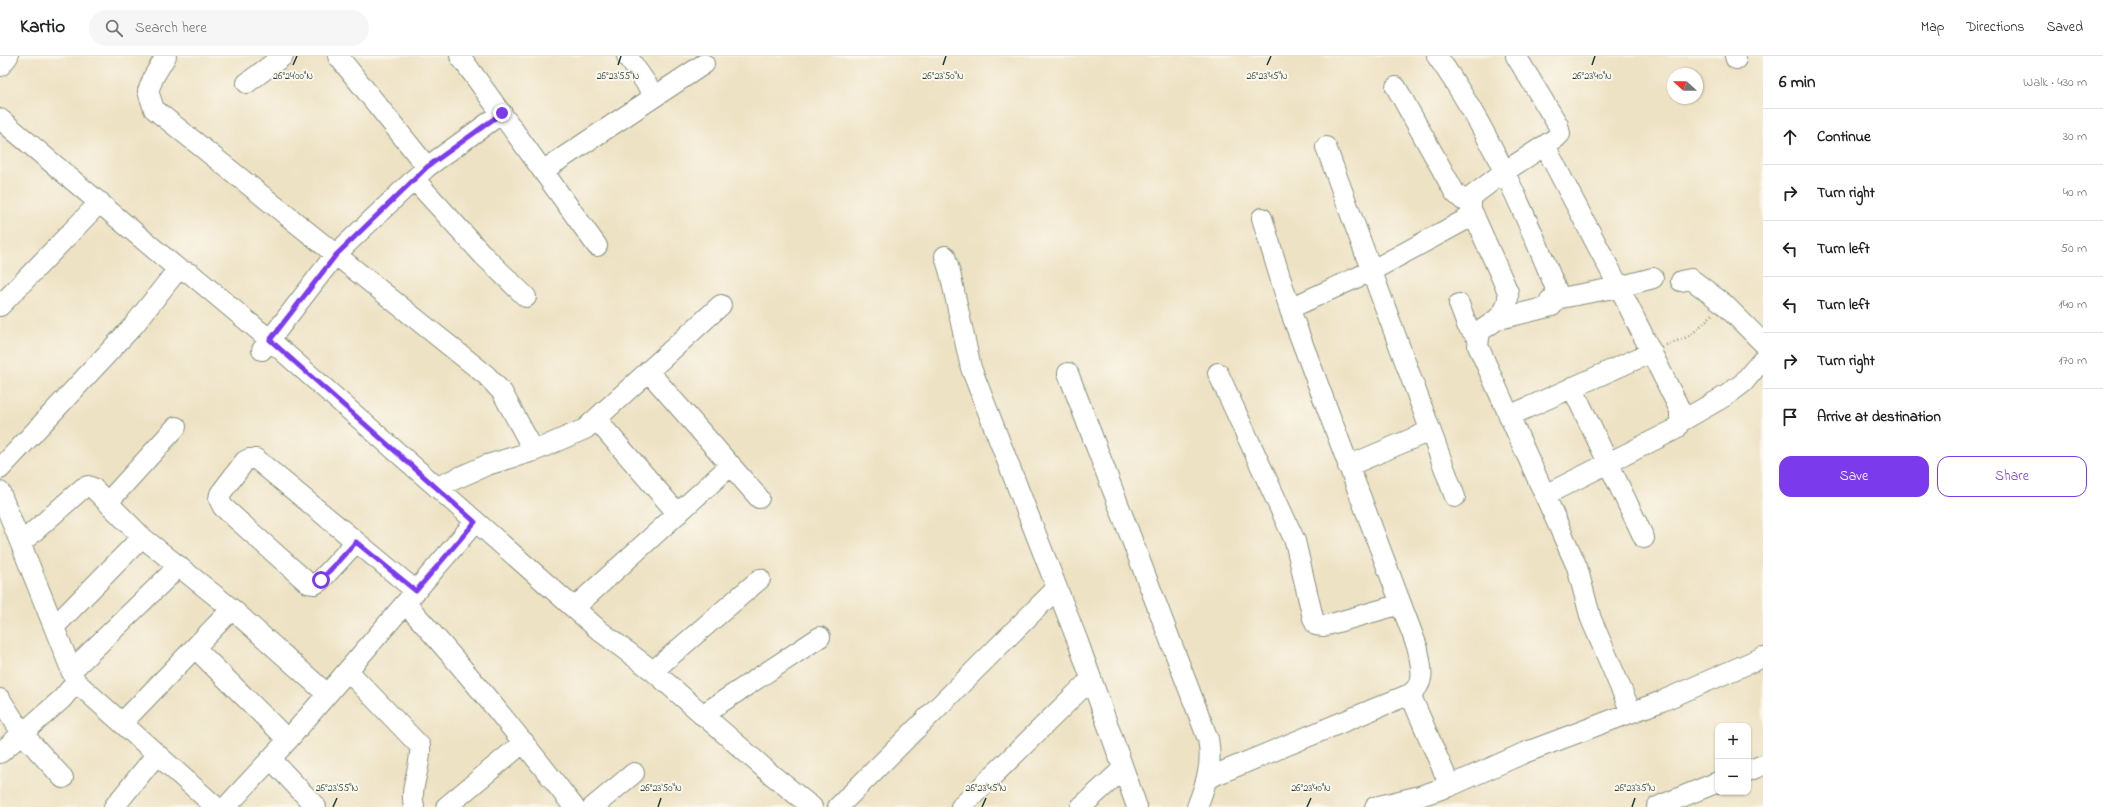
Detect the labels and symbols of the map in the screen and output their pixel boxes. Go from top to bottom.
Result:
north arrow [1667,68,1703,104]
text: 26°24'00"N [273,69,313,84]
text: 26°23'55"N [597,69,640,84]
text: 26°23'50"N [922,69,964,84]
text: 26°23'45"N [1246,69,1288,84]
text: 26°23'40"N [1572,69,1612,84]
route end [493,104,511,122]
route start [312,571,330,589]
text: 26°23'55"N [316,781,359,796]
text: 26°23'50"N [640,781,682,796]
text: 26°23'45"N [965,781,1007,796]
text: 26°23'40"N [1291,781,1331,796]
text: 26°23'35"N [1614,781,1656,796]

